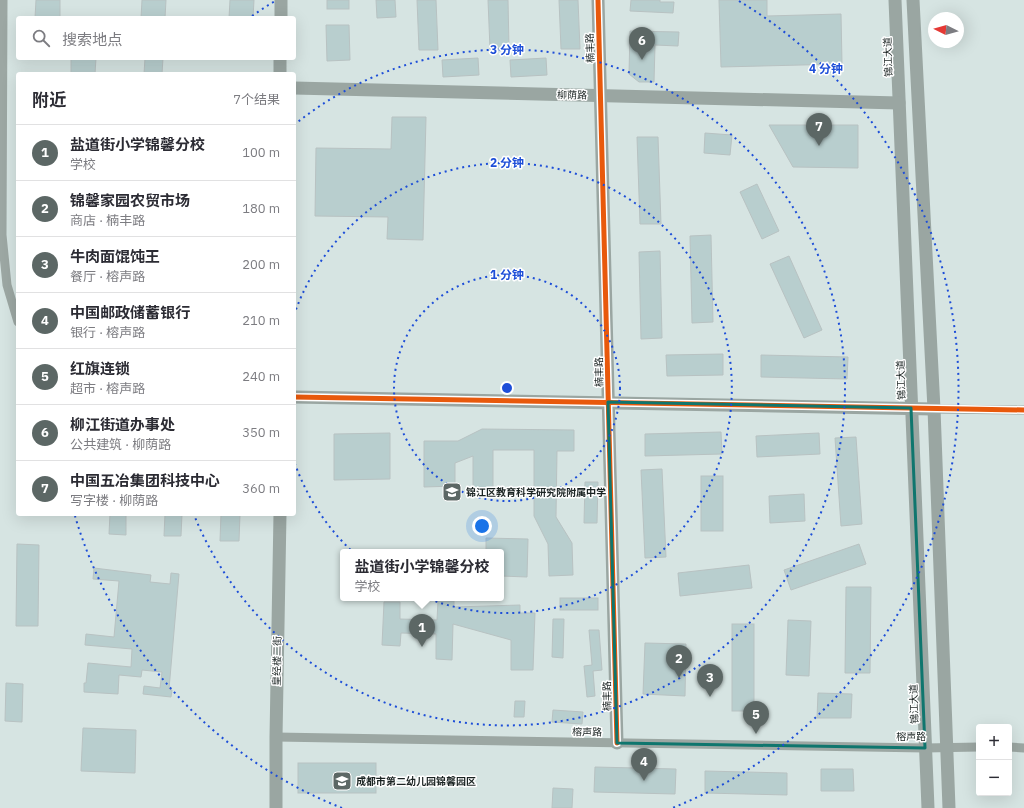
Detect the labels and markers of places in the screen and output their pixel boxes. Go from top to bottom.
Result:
pin: 6 [629,27,655,60]
pin: 7 [806,113,832,146]
centre of rings [500,381,514,395]
school or university icon: 锦江区教育科学研究院附属中学 [441,481,463,503]
place label: 锦江区教育科学研究院附属中学 [466,486,606,499]
pin: 1 [409,614,435,647]
pin: 2 [666,645,692,678]
pin: 3 [697,664,723,697]
pin: 5 [743,701,769,734]
pin: 4 [631,748,657,781]
school or university icon: 成都市第二幼儿园锦馨园区 [331,770,353,792]
place label: 成都市第二幼儿园锦馨园区 [356,775,476,788]

